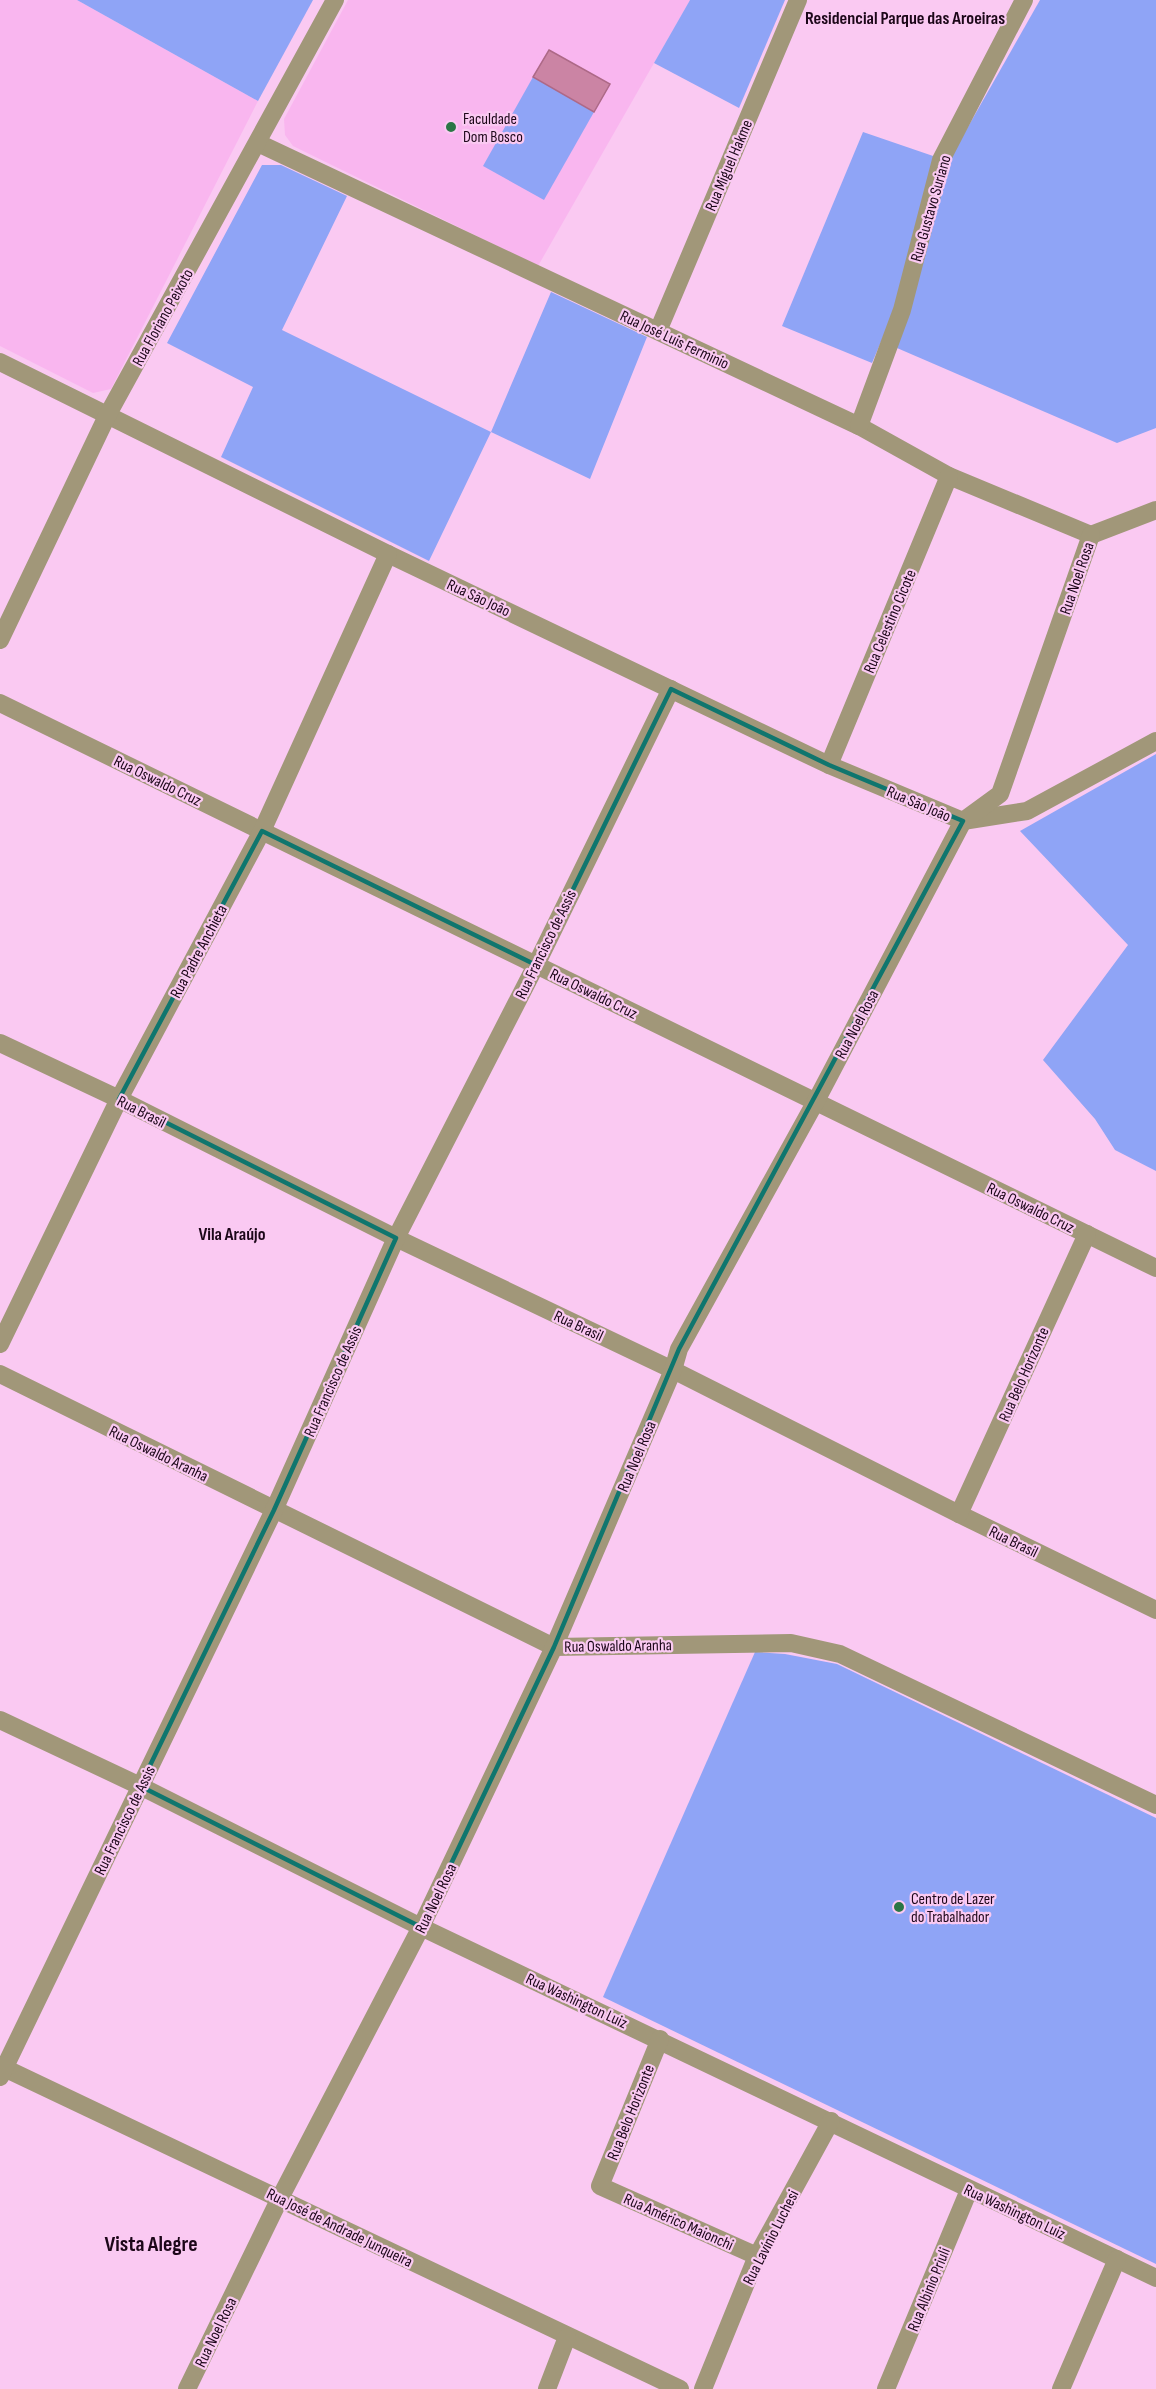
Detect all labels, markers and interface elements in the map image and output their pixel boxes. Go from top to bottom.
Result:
district label: Residencial Parque das Aroeiras [805,8,1005,29]
place label: Faculdade Dom Bosco [463,110,523,147]
street label: Rua Miguel Hakme [702,117,757,214]
marker: Faculdade Dom Bosco [444,120,458,134]
street label: Rua Gustavo Suriano [907,153,956,264]
street label: Rua Floriano Peixoto [129,266,198,370]
street label: Rua José Luis Ferminio [617,307,732,374]
street label: Rua Noel Rosa [1056,540,1099,617]
street label: Rua Celestino Cicote [860,567,921,676]
street label: Rua São João [444,575,513,621]
street label: Rua Oswaldo Cruz [111,752,204,811]
street label: Rua São João [884,782,953,826]
street label: Rua Francisco de Assis [512,887,581,1002]
street label: Rua Padre Anchieta [167,902,232,1002]
street label: Rua Oswaldo Cruz [547,965,640,1024]
street label: Rua Noel Rosa [831,987,883,1062]
street label: Rua Brasil [114,1092,169,1133]
street label: Rua Oswaldo Cruz [984,1179,1077,1238]
district label: Vila Araújo [198,1224,266,1245]
street label: Rua Brasil [551,1307,606,1346]
street label: Rua Francisco de Assis [300,1323,366,1440]
street label: Rua Belo Horizonte [995,1325,1054,1425]
street label: Rua Noel Rosa [614,1418,661,1495]
street label: Rua Oswaldo Aranha [106,1422,211,1486]
street label: Rua Brasil [986,1522,1041,1562]
street label: Rua Oswaldo Aranha [564,1636,672,1657]
street label: Rua Francisco de Assis [91,1763,160,1878]
street label: Rua Noel Rosa [411,1861,461,1937]
place label: Centro de Lazer do Trabalhador [911,1890,995,1927]
marker: Centro de Lazer do Trabalhador [892,1900,906,1914]
street label: Rua Washington Luiz [523,1970,630,2033]
street label: Rua Belo Horizonte [604,2062,659,2163]
street label: Rua Washington Luiz [961,2181,1068,2244]
street label: Rua José de Andrade Junqueira [263,2185,415,2272]
street label: Rua Lavínio Luchesi [739,2187,803,2288]
street label: Rua Américo Maionchi [621,2190,736,2255]
district label: Vista Alegre [104,2231,198,2258]
street label: Rua Albinio Priuli [904,2245,955,2334]
street label: Rua Noel Rosa [191,2295,241,2371]

